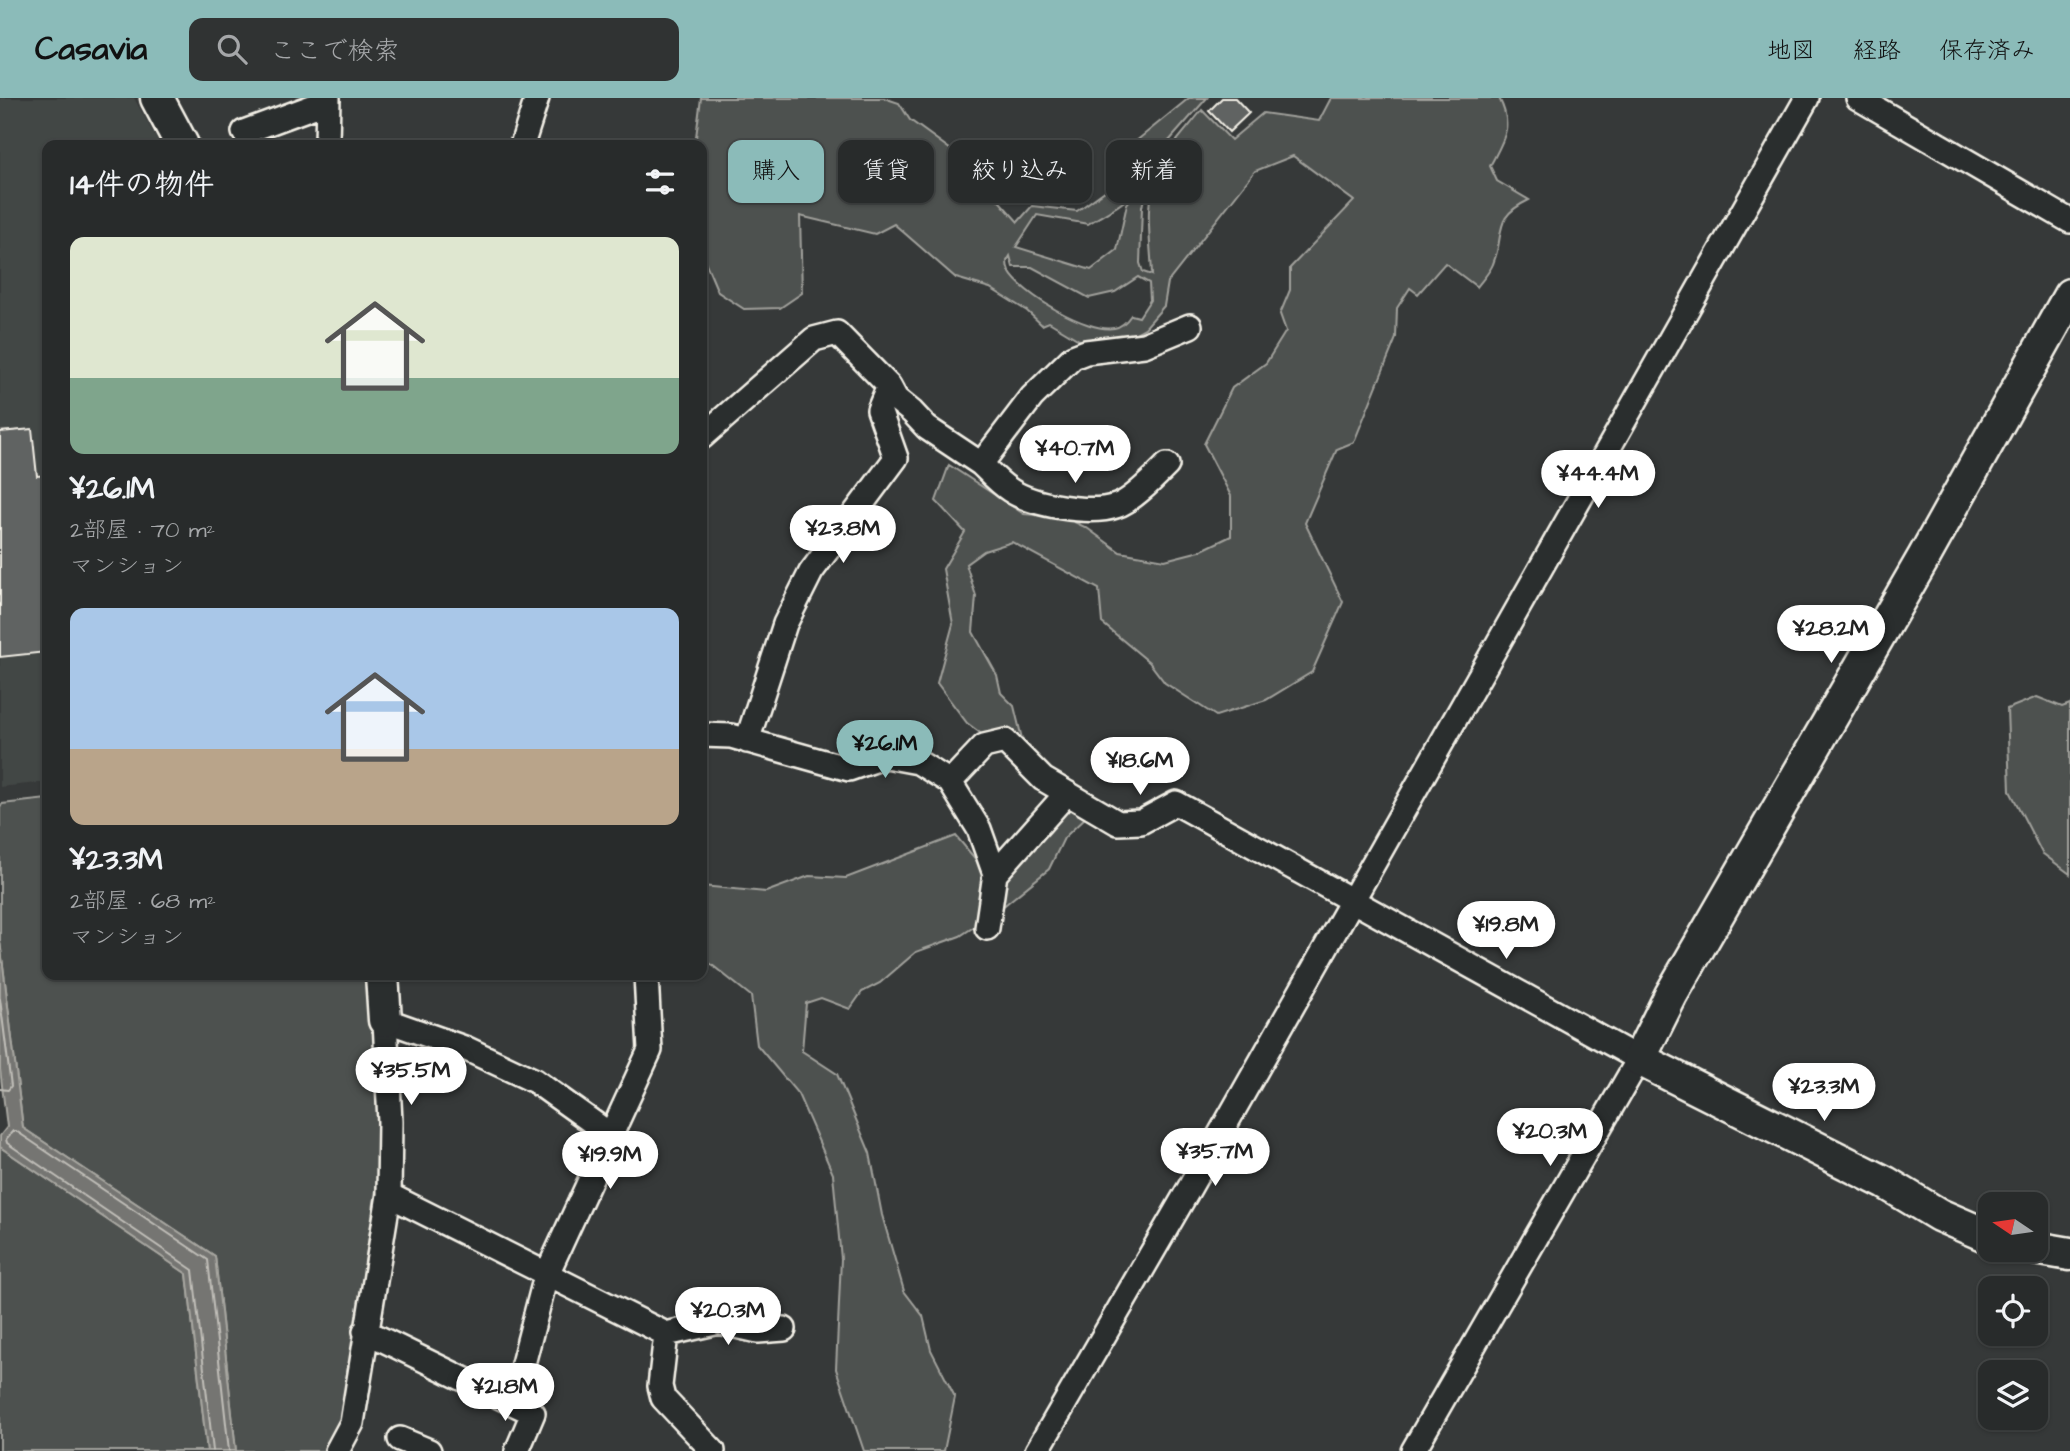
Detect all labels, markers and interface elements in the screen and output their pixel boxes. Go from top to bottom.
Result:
search box [189,18,679,81]
text: Casavia [35,26,147,72]
icon: search [213,30,251,68]
text: ここで検索 [269,33,399,69]
text: 地図 [1767,34,1815,68]
text: 経路 [1853,34,1901,68]
text: 保存済み [1939,34,2035,68]
chip: 購入 [728,140,824,203]
chip: 賃貸 [838,140,934,203]
chip: 絞り込み [948,140,1092,203]
chip: 新着 [1106,140,1202,203]
icon: filters [641,163,679,201]
text: 14件の物件 [70,164,214,206]
icon: home [312,283,438,409]
pin: ¥40.7M [1018,426,1132,485]
text: ¥40.7M [1036,432,1114,464]
pin: ¥44.4M [1541,450,1655,510]
text: ¥44.4M [1557,457,1639,489]
text: ¥26.1M [70,468,155,510]
pin: ¥23.8M [786,505,900,565]
text: ¥23.8M [806,512,880,544]
text: 2部屋 · 70 m² [70,514,215,546]
text: マンション [70,550,184,582]
pin: ¥28.2M [1774,606,1888,665]
text: ¥28.2M [1793,612,1869,644]
icon: home [312,654,438,780]
pin: ¥26.1M [828,720,942,780]
text: ¥26.1M [852,727,918,759]
pin: ¥18.6M [1083,738,1197,797]
text: ¥18.6M [1107,744,1173,776]
text: ¥23.3M [70,839,163,881]
text: 2部屋 · 68 m² [70,885,216,917]
pin: ¥19.8M [1449,902,1563,961]
text: ¥19.8M [1473,908,1539,940]
text: マンション [70,921,184,953]
pin: ¥35.5M [354,1048,468,1107]
text: ¥35.5M [372,1054,450,1086]
pin: ¥23.3M [1767,1063,1881,1123]
text: ¥23.3M [1788,1070,1860,1102]
pin: ¥20.3M [1493,1108,1607,1168]
text: ¥20.3M [1513,1115,1587,1147]
pin: ¥35.7M [1158,1128,1272,1188]
pin: ¥19.9M [553,1132,667,1191]
text: ¥35.7M [1177,1135,1253,1167]
text: ¥19.9M [578,1138,642,1170]
north arrow [1978,1192,2048,1262]
map controls [1978,1192,2048,1430]
button: locate [1978,1276,2048,1346]
pin: ¥20.3M [671,1288,785,1347]
text: ¥20.3M [691,1294,765,1326]
button: layers [1978,1360,2048,1430]
pin: ¥21.8M [448,1364,562,1423]
text: ¥21.8M [472,1370,538,1402]

